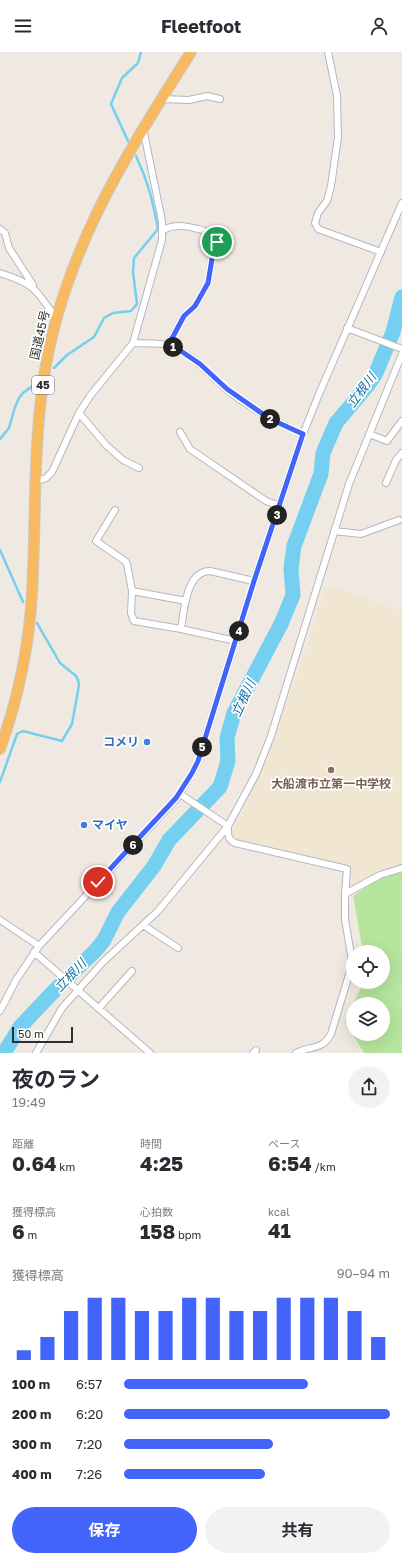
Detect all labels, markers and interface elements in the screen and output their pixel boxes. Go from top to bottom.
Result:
icon: menu [12,15,34,37]
text: Fleetfoot [161,15,241,37]
icon: person [368,15,390,37]
pin [200,225,234,259]
icon: arrive [206,231,228,253]
street label: 国道45号 [27,309,52,361]
pin: 1 [163,337,183,357]
text: 1 [170,340,176,353]
water label: 立根川 [343,368,380,410]
road number: 45 [32,376,54,394]
pin: 2 [260,409,280,429]
text: 2 [267,412,273,425]
pin: 3 [267,505,287,525]
text: 3 [274,508,280,521]
pin: 4 [229,621,249,641]
text: 4 [236,624,242,637]
water label: 立根川 [228,675,259,719]
place label: コメリ [103,734,139,749]
marker: コメリ [142,737,152,747]
pin: 5 [192,737,212,757]
text: 5 [199,740,205,753]
marker: 大船渡市立第一中学校 [326,765,336,775]
place label: 大船渡市立第一中学校 [271,776,391,791]
place label: マイヤ [92,817,128,832]
marker: マイヤ [79,820,89,830]
pin: 6 [123,835,143,855]
text: 6 [130,838,137,851]
pin [81,865,115,899]
icon: check [87,871,109,893]
map controls [346,945,390,1041]
button: locate [346,945,390,989]
water label: 立根川 [51,954,91,995]
button: layers [346,997,390,1041]
scale bar [12,1025,73,1044]
text: 50 m [18,1027,44,1040]
text: 夜のラン [12,1065,100,1092]
button: share [348,1066,390,1108]
text: 19:49 [12,1094,46,1110]
text: 距離 [12,1137,34,1150]
text: 時間 [140,1137,162,1150]
text: ペース [268,1137,300,1150]
text: 0.64 [12,1151,57,1175]
text: 4:25 [140,1151,183,1175]
text: 6:54 [268,1151,312,1175]
text: km [57,1160,75,1173]
text: /km [312,1160,336,1173]
text: 獲得標高 [12,1205,56,1218]
text: 心拍数 [140,1205,173,1218]
text: kcal [268,1205,290,1218]
text: 41 [268,1218,291,1242]
text: 6 [12,1219,25,1243]
text: 158 [140,1219,175,1243]
text: m [25,1228,37,1241]
text: bpm [175,1228,201,1241]
text: 90–94 m [337,1265,390,1281]
text: 獲得標高 [12,1267,64,1283]
text: 100 m [12,1376,50,1392]
text: 6:57 [76,1376,102,1392]
text: 200 m [12,1406,51,1422]
text: 6:20 [76,1406,103,1422]
text: 300 m [12,1436,51,1452]
text: 7:20 [76,1436,102,1452]
text: 400 m [12,1466,52,1482]
text: 7:26 [76,1466,102,1482]
button: 保存 [12,1507,197,1553]
button: 共有 [205,1507,390,1553]

